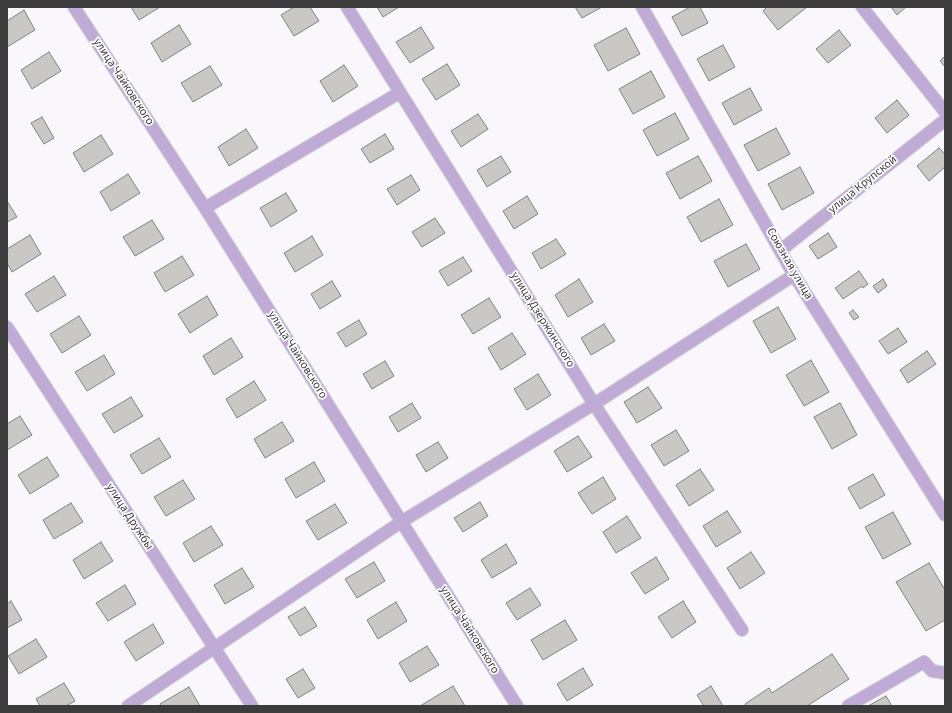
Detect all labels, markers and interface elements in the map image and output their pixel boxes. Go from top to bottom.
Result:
street label: улица Чайковского [90,36,156,128]
street label: улица Крупской [826,153,900,217]
street label: Союзная улица [763,226,815,302]
street label: улица Дзержинского [507,270,577,370]
street label: улица Чайковского [264,308,330,402]
street label: улица Дружбы [102,481,156,553]
street label: улица Чайковского [436,583,502,677]

